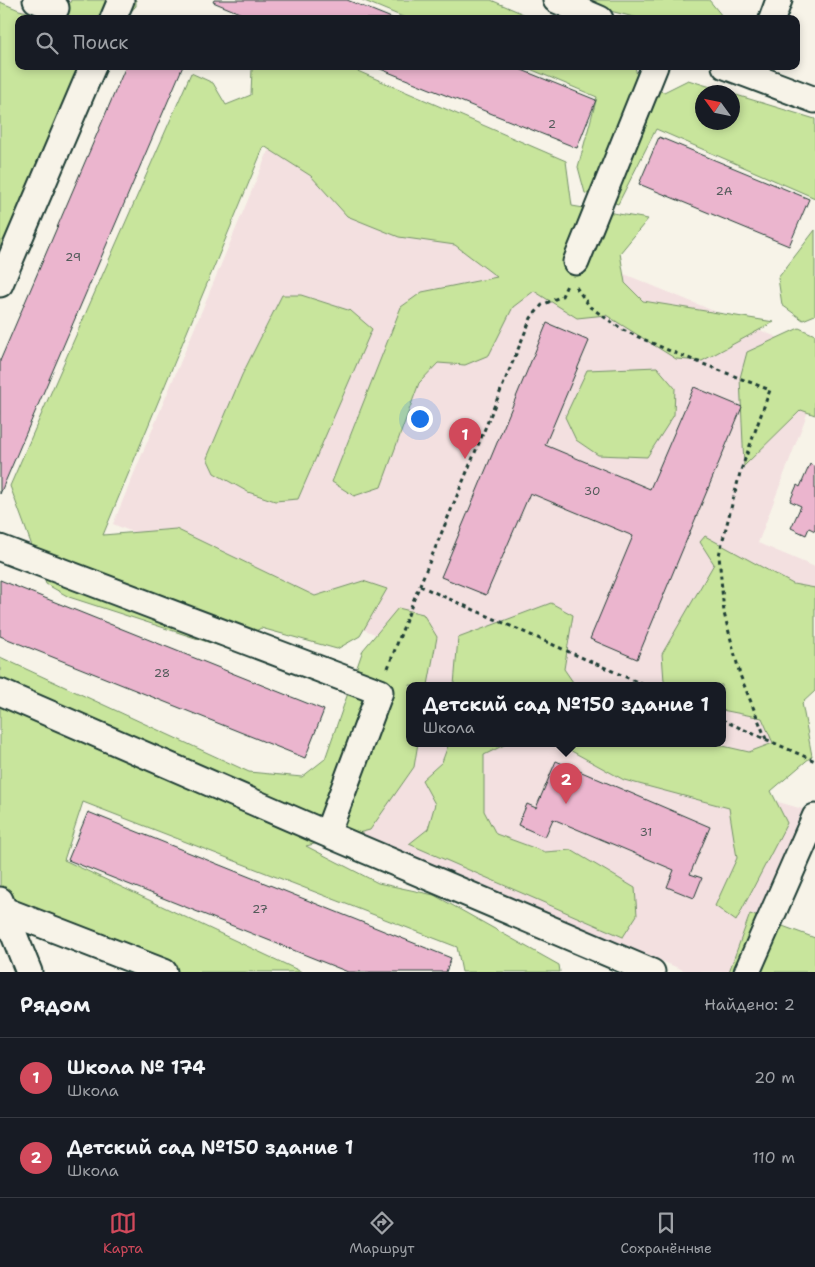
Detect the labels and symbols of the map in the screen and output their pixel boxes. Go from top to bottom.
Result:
north arrow [695,85,740,130]
house number: 2 [548,116,556,132]
house number: 2А [715,183,733,199]
house number: 29 [65,249,81,265]
your location [407,406,433,432]
pin: 1 [449,418,481,459]
house number: 30 [584,483,600,499]
house number: 28 [154,665,170,681]
pin: 2 [550,763,582,804]
house number: 31 [640,824,652,840]
house number: 27 [252,901,268,917]

